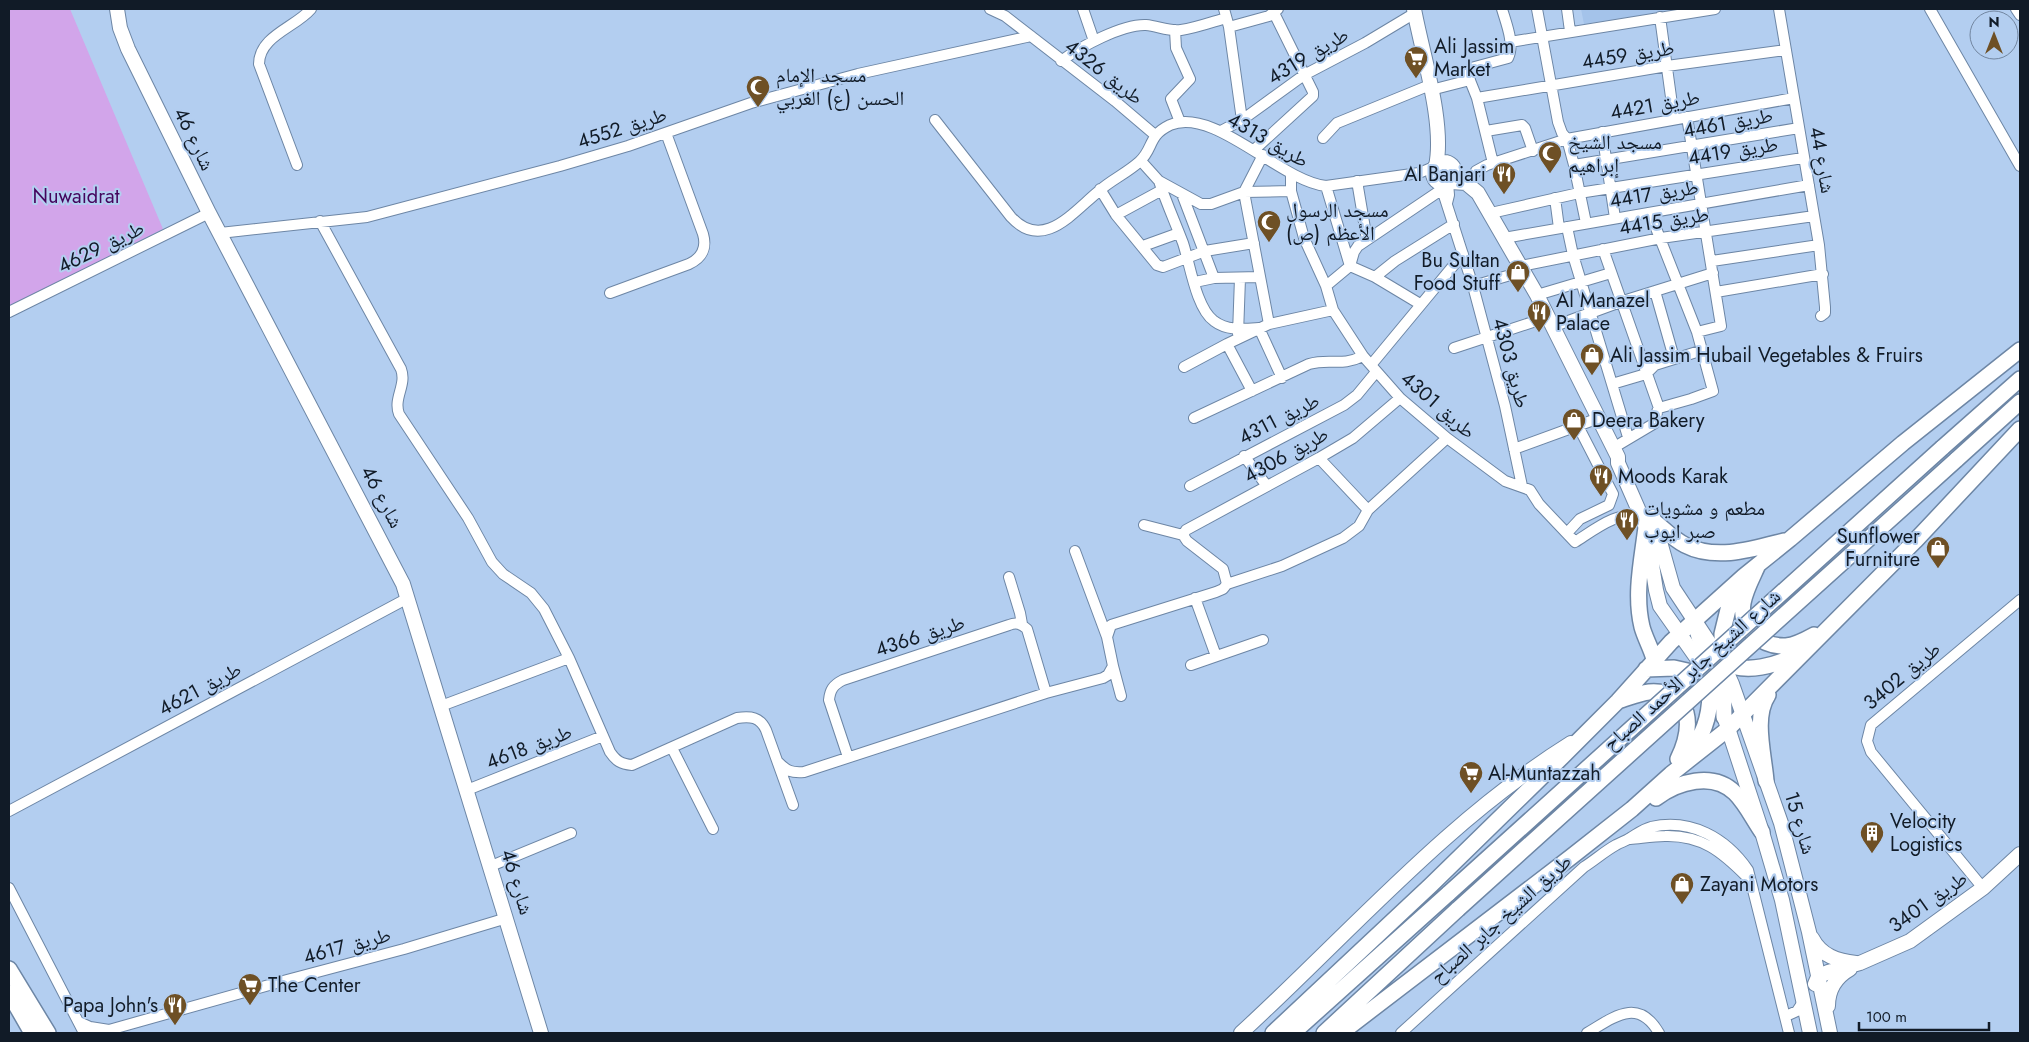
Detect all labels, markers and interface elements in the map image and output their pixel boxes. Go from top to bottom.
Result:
north arrow [1969,10,2019,60]
text: N [1988,12,2000,32]
street label: طريق 4319 [1262,20,1354,92]
street label: طريق 4326 [1059,32,1149,112]
place label: Ali Jassim Market [1434,32,1514,84]
street label: طريق 4459 [1580,33,1676,77]
supermarket icon: Ali Jassim Market [1403,45,1429,79]
place label: مسجد الإمام الحسن (ع) الغربي [776,61,904,114]
mosque icon: مسجد الإمام الحسن (ع) الغربي [745,74,771,108]
street label: طريق 4421 [1608,83,1702,127]
street label: طريق 4552 [573,100,671,156]
street label: طريق 4461 [1681,101,1775,145]
street label: شارع 46 [166,102,222,176]
street label: طريق 4313 [1222,105,1314,175]
street label: شارع 44 [1802,124,1842,196]
place label: مسجد الشيخ إبراهيم [1568,128,1662,180]
street label: طريق 4419 [1686,130,1780,172]
mosque icon: مسجد الشيخ إبراهيم [1537,140,1563,174]
place label: Al Banjari [1404,160,1486,189]
restaurant icon: Al Banjari [1491,161,1517,195]
street label: طريق 4417 [1607,173,1701,215]
park label: Nuwaidrat [32,182,120,211]
place label: مسجد الرسول الأعظم (ص) [1286,196,1389,248]
street label: طريق 4415 [1617,200,1711,242]
mosque icon: مسجد الرسول الأعظم (ص) [1256,209,1282,243]
street label: طريق 4629 [53,214,149,280]
place label: Bu Sultan Food Stuff [1414,246,1501,298]
shop icon: Bu Sultan Food Stuff [1505,259,1531,293]
place label: Al Manazel Palace [1556,286,1650,338]
restaurant icon: Al Manazel Palace [1526,299,1552,333]
street label: طريق 4303 [1485,315,1537,411]
place label: Ali Jassim Hubail Vegetables & Fruirs [1610,341,1923,370]
shop icon: Ali Jassim Hubail Vegetables & Fruirs [1579,342,1605,376]
street label: طريق 4301 [1394,364,1482,446]
street label: طريق 4311 [1233,386,1325,452]
place label: Deera Bakery [1592,406,1705,435]
shop icon: Deera Bakery [1561,407,1587,441]
street label: طريق 4306 [1238,420,1334,490]
street label: شارع 46 [353,461,411,533]
place label: Moods Karak [1618,462,1728,491]
restaurant icon: Moods Karak [1588,463,1614,497]
place label: مطعم و مشويات صبر ايوب [1644,494,1765,546]
restaurant icon: مطعم و مشويات صبر ايوب [1614,507,1640,541]
place label: Sunflower Furniture [1837,522,1920,574]
shop icon: Sunflower Furniture [1925,535,1951,569]
street label: شارع الشيخ جابر الأحمد الصباح [1597,582,1787,758]
street label: طريق 4366 [871,608,969,664]
street label: طريق 3402 [1857,635,1947,717]
street label: طريق 4621 [153,655,247,723]
street label: طريق 4618 [482,717,576,777]
place label: Al-Muntazzah [1488,759,1601,788]
supermarket icon: Al-Muntazzah [1458,760,1484,794]
street label: شارع 15 [1777,788,1823,858]
place label: Velocity Logistics [1890,807,1962,859]
building icon: Velocity Logistics [1859,820,1885,854]
street label: شارع 46 [493,846,541,918]
street label: طريق الشيخ جابر الصباح [1424,848,1578,990]
street label: طريق 3401 [1883,864,1973,940]
place label: Zayani Motors [1700,870,1818,899]
shop icon: Zayani Motors [1669,871,1695,905]
street label: طريق 4617 [300,920,394,972]
place label: The Center [268,971,361,1000]
supermarket icon: The Center [237,972,263,1006]
place label: Papa John's [63,991,158,1020]
restaurant icon: Papa John's [162,992,188,1026]
scale bar [1859,1000,1989,1032]
text: 100 m [1866,1006,1907,1028]

